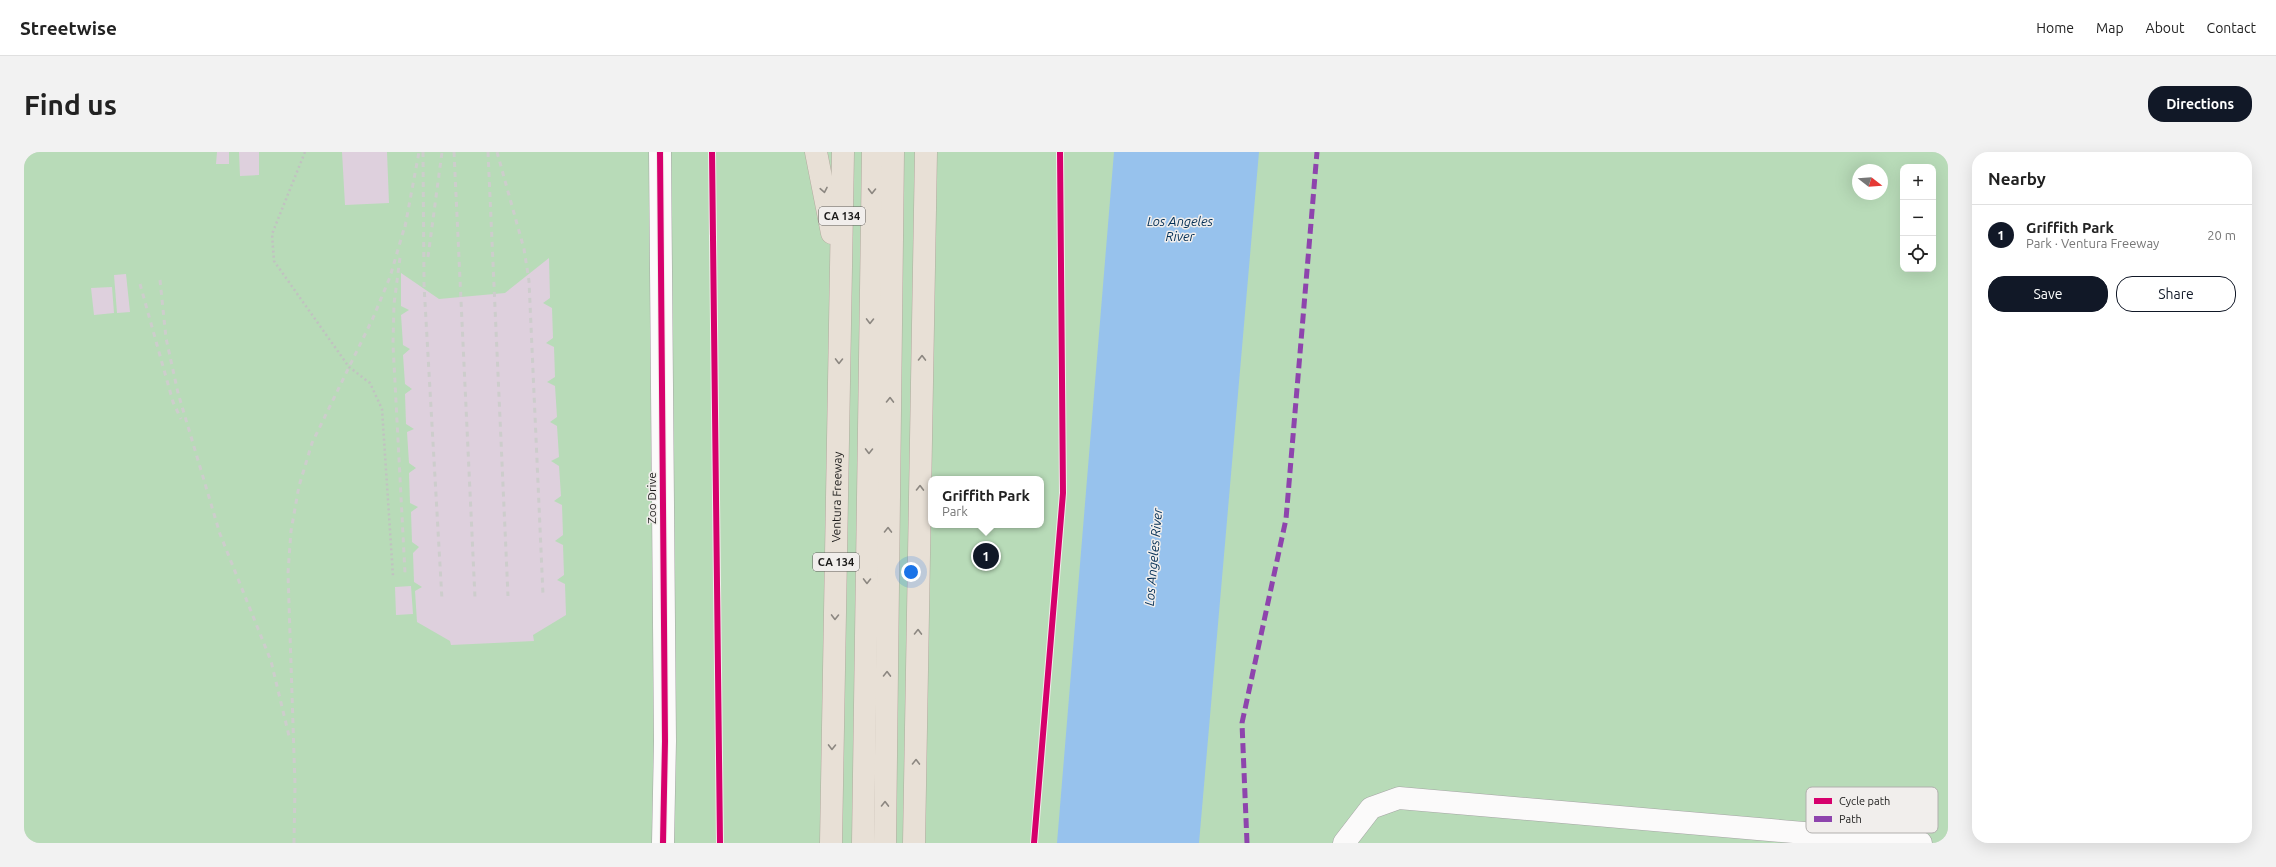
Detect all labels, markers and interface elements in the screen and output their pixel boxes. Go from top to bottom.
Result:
text: Streetwise [20,17,117,39]
text: Home [2036,20,2074,36]
text: Map [2096,20,2124,36]
text: About [2146,20,2185,36]
text: Contact [2207,20,2256,36]
button: Directions [2148,86,2252,122]
text: Find us [24,89,117,120]
north arrow [1852,164,1888,200]
map controls [1900,164,1936,272]
button: + [1900,164,1936,200]
text: Nearby [1988,169,2046,188]
one-way arrow [819,187,827,193]
one-way arrow [868,188,876,194]
button: − [1900,200,1936,236]
road number: CA 134 [819,207,865,225]
water label: Los Angeles River [1147,214,1214,243]
text: Griffith Park [2026,219,2114,236]
text: 1 [1997,228,2005,242]
text: 20 m [2207,228,2236,242]
button: locate [1900,236,1936,272]
text: Park · Ventura Freeway [2026,236,2159,250]
button: Save [1988,276,2108,312]
button: Share [2116,276,2236,312]
one-way arrow [866,318,874,324]
one-way arrow [918,355,926,361]
one-way arrow [835,358,843,364]
one-way arrow [886,397,894,403]
one-way arrow [865,448,873,454]
street label: Ventura Freeway [829,451,844,543]
street label: Zoo Drive [645,472,658,524]
popup [928,476,1044,528]
one-way arrow [916,485,924,491]
text: Griffith Park [942,487,1030,504]
text: Park [942,504,968,518]
water label: Los Angeles River [1142,507,1164,606]
one-way arrow [884,527,892,533]
pin: 1 [973,541,999,571]
road number: CA 134 [813,553,859,571]
your location [901,562,921,582]
one-way arrow [863,578,871,584]
one-way arrow [831,614,839,620]
one-way arrow [914,629,922,635]
one-way arrow [883,671,891,677]
one-way arrow [828,744,837,750]
one-way arrow [911,759,920,765]
legend [1806,787,1938,833]
text: Cycle path [1839,795,1890,807]
one-way arrow [881,801,889,807]
text: Path [1839,813,1862,825]

